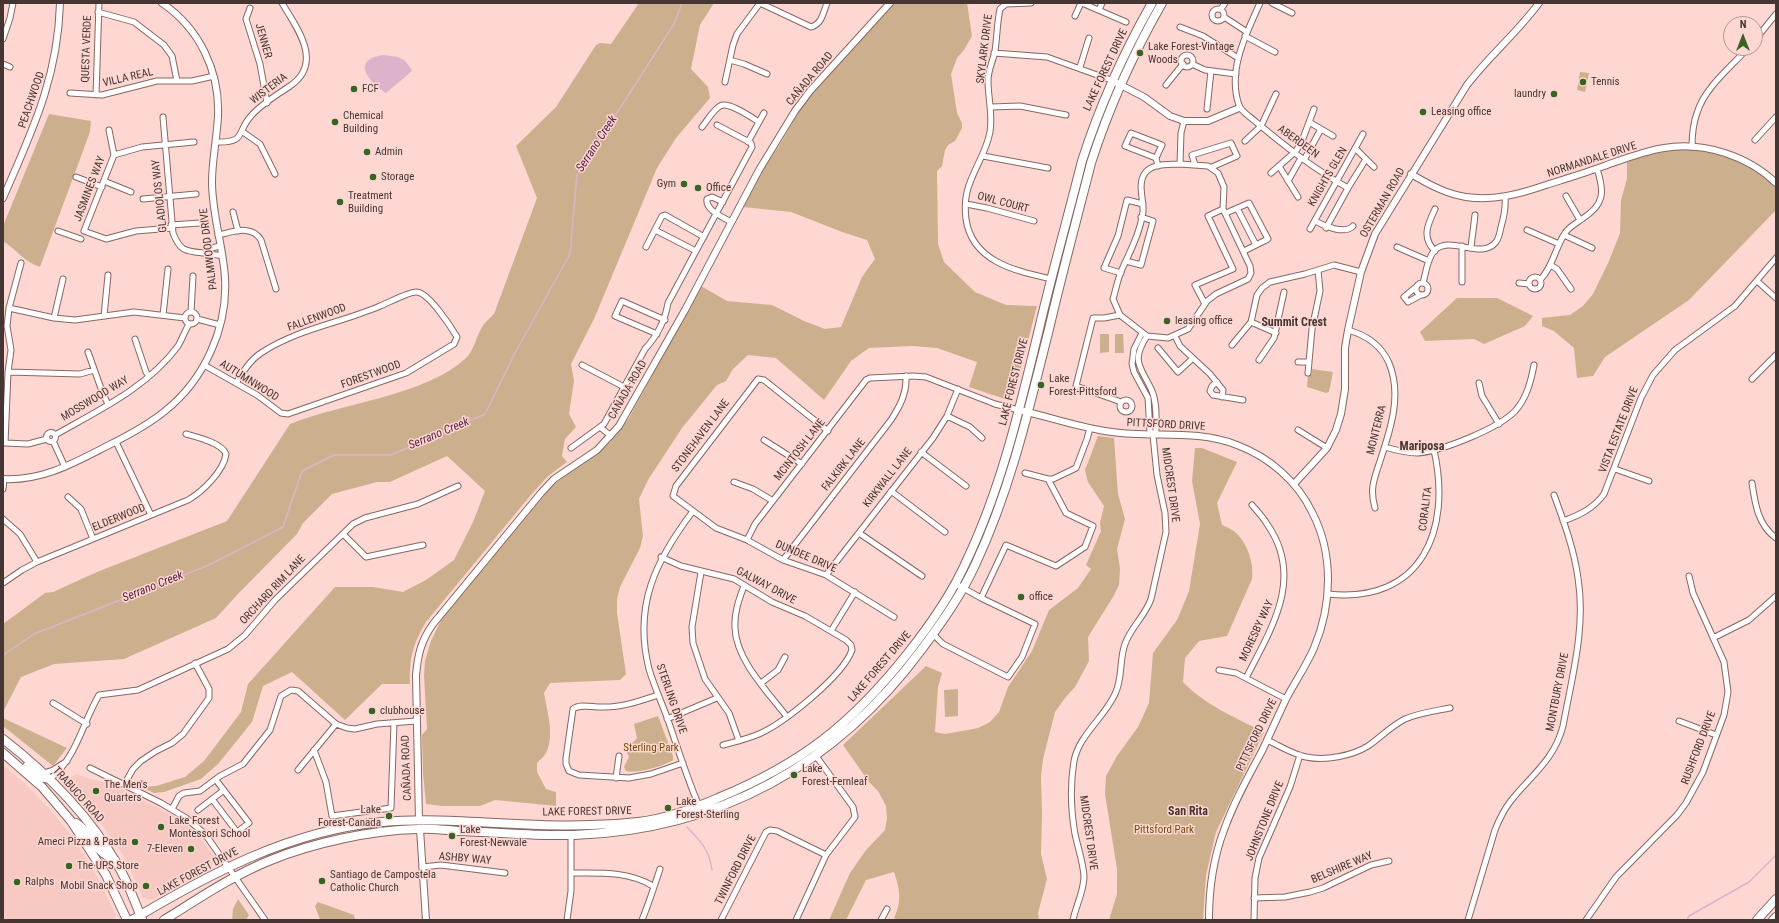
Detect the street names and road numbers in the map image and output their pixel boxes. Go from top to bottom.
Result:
street label: SKYLARK DRIVE [974,13,996,85]
street label: QUESTA VERDE [79,15,95,83]
street label: JENNER [252,22,274,60]
street label: LAKE FOREST DRIVE [1081,27,1131,113]
street label: CAÑADA ROAD [784,50,836,108]
street label: VILLA REAL [102,66,154,90]
street label: PEACHWOOD [16,70,48,130]
street label: WISTERIA [248,71,290,107]
street label: ABERDEEN [1275,123,1321,161]
street label: NORMANDALE DRIVE [1546,139,1638,181]
street label: KNIGHTS GLEN [1306,145,1350,209]
street label: JASMINES WAY [72,155,108,223]
street label: GLADIOLOS WAY [150,159,170,233]
street label: OSTERMAN ROAD [1358,166,1408,240]
street label: OWL COURT [976,190,1030,216]
street label: PALMWOOD DRIVE [197,207,221,291]
street label: FALLENWOOD [286,301,348,335]
street label: LAKE FOREST DRIVE [997,337,1031,427]
street label: AUTUMNWOOD [217,358,281,404]
street label: FORESTWOOD [339,358,403,392]
street label: CAÑADA ROAD [606,358,650,422]
street label: MOSSWOOD WAY [59,374,131,424]
street label: VISTA ESTATE DRIVE [1597,385,1641,475]
street label: STONEHAVEN LANE [669,397,733,475]
street label: MONTERRA [1364,404,1390,456]
street label: MCINTOSH LANE [772,416,828,484]
street label: PITTSFORD DRIVE [1126,416,1206,434]
street label: FALKIRK LANE [819,436,869,494]
street label: KIRKWALL LANE [861,446,915,510]
street label: MIDCREST DRIVE [1158,447,1182,523]
street label: CORALITA [1417,486,1435,532]
street label: ELDERWOOD [90,501,148,535]
street label: DUNDEE DRIVE [773,538,839,576]
street label: ORCHARD RIM LANE [237,553,309,627]
street label: GALWAY DRIVE [734,565,798,607]
street label: MORESBY WAY [1237,598,1277,664]
street label: LAKE FOREST DRIVE [846,629,914,705]
street label: MONTBURY DRIVE [1544,652,1572,732]
street label: STERLING DRIVE [653,662,689,736]
street label: PITTSFORD DRIVE [1234,697,1280,773]
street label: RUSHFORD DRIVE [1679,709,1719,787]
street label: CAÑADA ROAD [399,735,415,801]
street label: TRABUCO ROAD [50,764,106,826]
street label: JOHNSTONE DRIVE [1243,779,1287,863]
street label: MIDCREST DRIVE [1076,795,1100,871]
street label: LAKE FOREST DRIVE [542,805,632,819]
street label: TWINFORD DRIVE [713,833,759,907]
street label: LAKE FOREST DRIVE [155,845,241,899]
street label: BELSHIRE WAY [1309,849,1375,887]
street label: ASHBY WAY [438,850,492,868]

